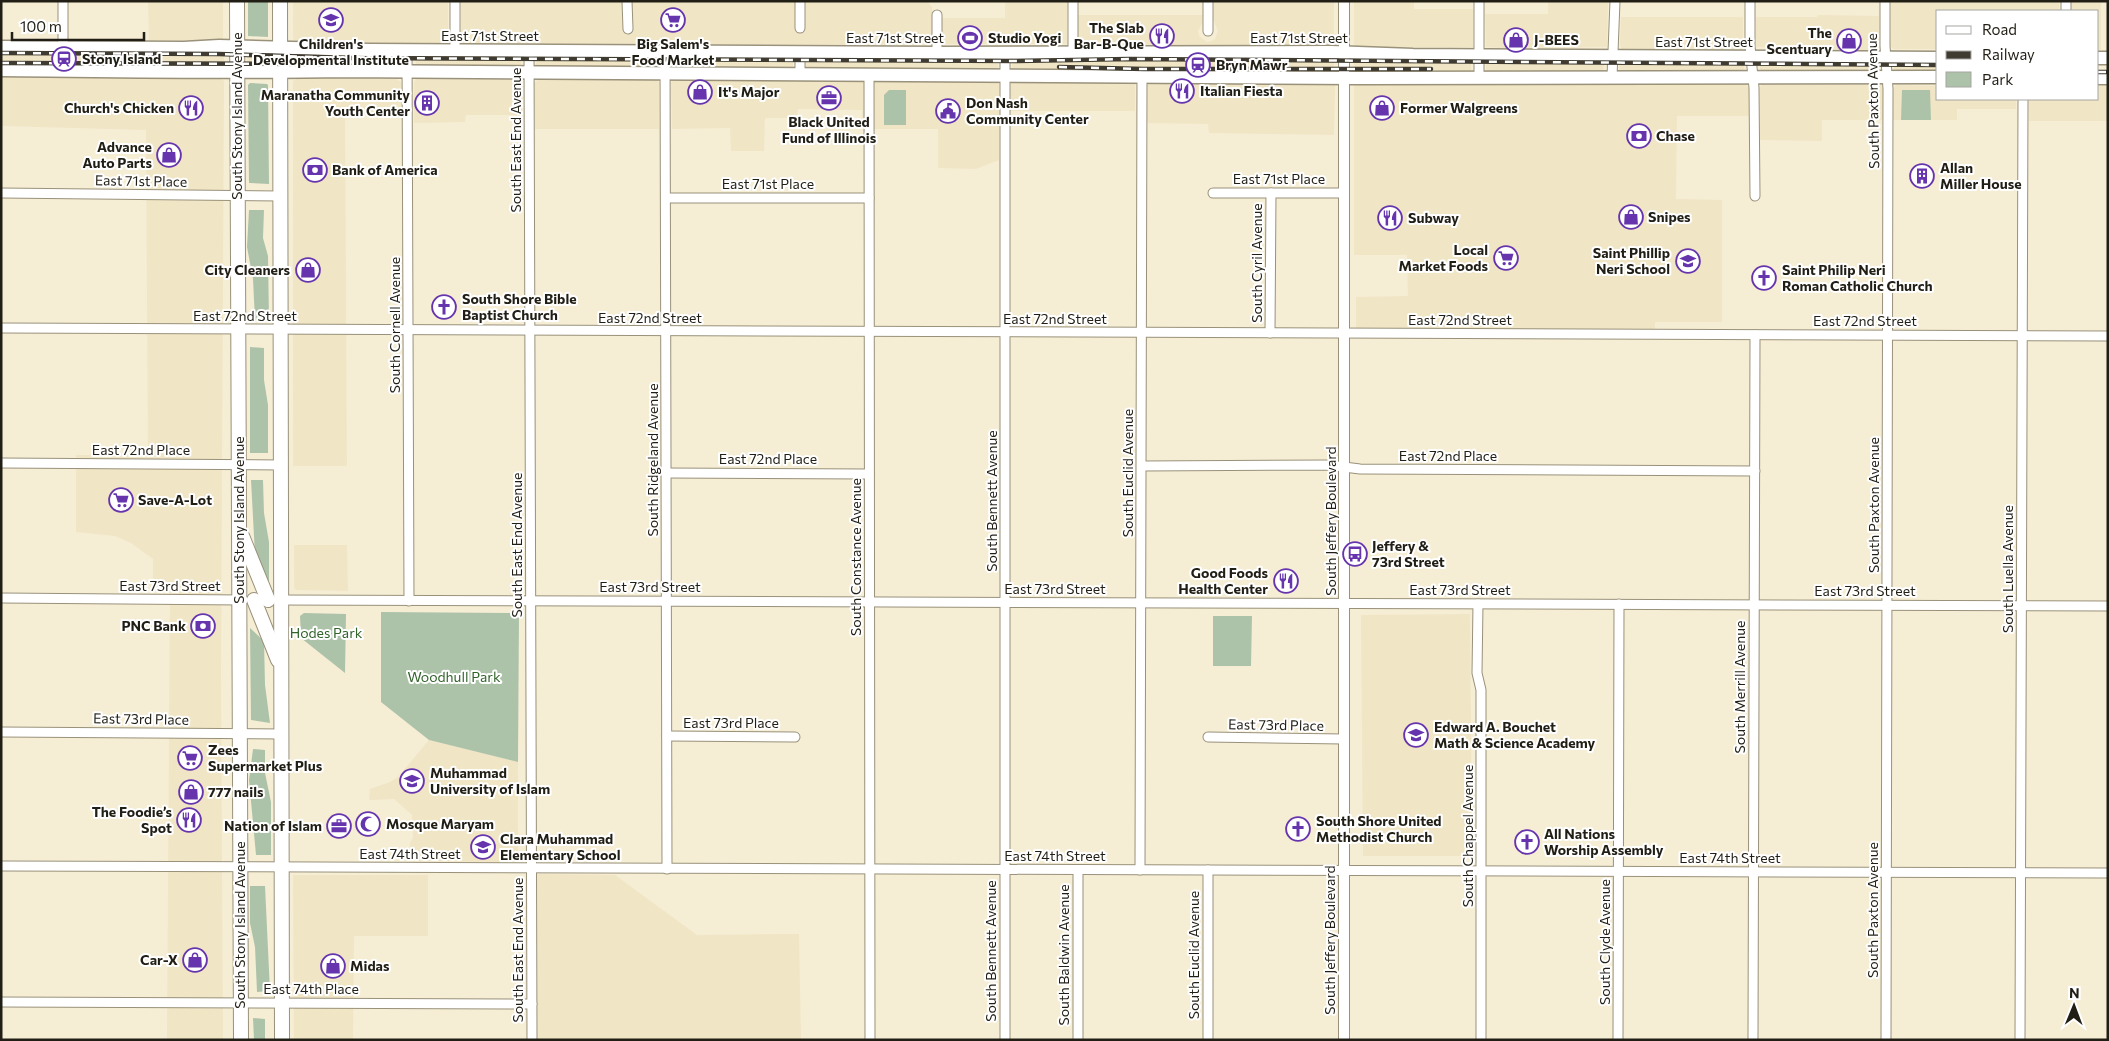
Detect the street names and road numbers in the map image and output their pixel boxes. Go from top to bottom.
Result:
street label: East 71st Street [441,27,539,44]
street label: East 71st Street [846,29,944,46]
street label: East 71st Street [1250,29,1348,46]
street label: South Stony Island Avenue [228,32,245,200]
street label: East 71st Street [1655,33,1753,50]
street label: South Paxton Avenue [1863,33,1882,169]
street label: South East End Avenue [507,68,524,213]
street label: East 71st Place [1233,170,1325,187]
street label: East 71st Place [95,171,187,190]
street label: East 71st Place [722,175,814,192]
street label: South Cyril Avenue [1248,203,1265,323]
street label: South Cornell Avenue [386,257,403,393]
street label: East 72nd Street [193,307,297,324]
street label: East 72nd Street [598,309,702,326]
street label: East 72nd Street [1003,310,1107,327]
street label: East 72nd Street [1408,311,1512,328]
street label: East 72nd Street [1813,312,1917,329]
street label: South Ridgeland Avenue [644,383,661,537]
street label: South Euclid Avenue [1119,409,1136,537]
street label: South Bennett Avenue [983,430,1000,572]
street label: South Stony Island Avenue [230,436,247,604]
street label: South Paxton Avenue [1865,437,1882,573]
street label: East 72nd Place [92,441,190,458]
street label: South Jeffery Boulevard [1322,446,1339,596]
street label: East 72nd Place [1399,447,1497,464]
street label: East 72nd Place [719,450,817,467]
street label: South East End Avenue [508,473,525,618]
street label: South Constance Avenue [847,478,864,636]
street label: South Luella Avenue [1999,505,2016,633]
street label: East 73rd Street [119,577,221,594]
street label: East 73rd Street [599,578,701,595]
street label: East 73rd Street [1004,580,1106,597]
street label: East 73rd Street [1409,581,1511,598]
street label: East 73rd Street [1814,582,1916,599]
street label: South Merrill Avenue [1731,621,1748,753]
street label: East 73rd Place [93,709,189,728]
street label: East 73rd Place [683,714,779,731]
street label: East 73rd Place [1228,715,1324,734]
street label: South Chappel Avenue [1459,765,1476,907]
street label: South Stony Island Avenue [231,841,248,1009]
street label: South Paxton Avenue [1864,842,1881,978]
street label: East 74th Street [359,845,461,862]
street label: East 74th Street [1004,847,1106,864]
street label: East 74th Street [1679,849,1781,866]
street label: South Jeffery Boulevard [1321,865,1338,1015]
street label: South East End Avenue [509,878,526,1023]
street label: South Clyde Avenue [1596,879,1613,1005]
street label: South Bennett Avenue [982,880,999,1022]
street label: South Baldwin Avenue [1055,884,1072,1026]
street label: South Euclid Avenue [1185,891,1202,1019]
street label: East 74th Place [263,980,359,997]

